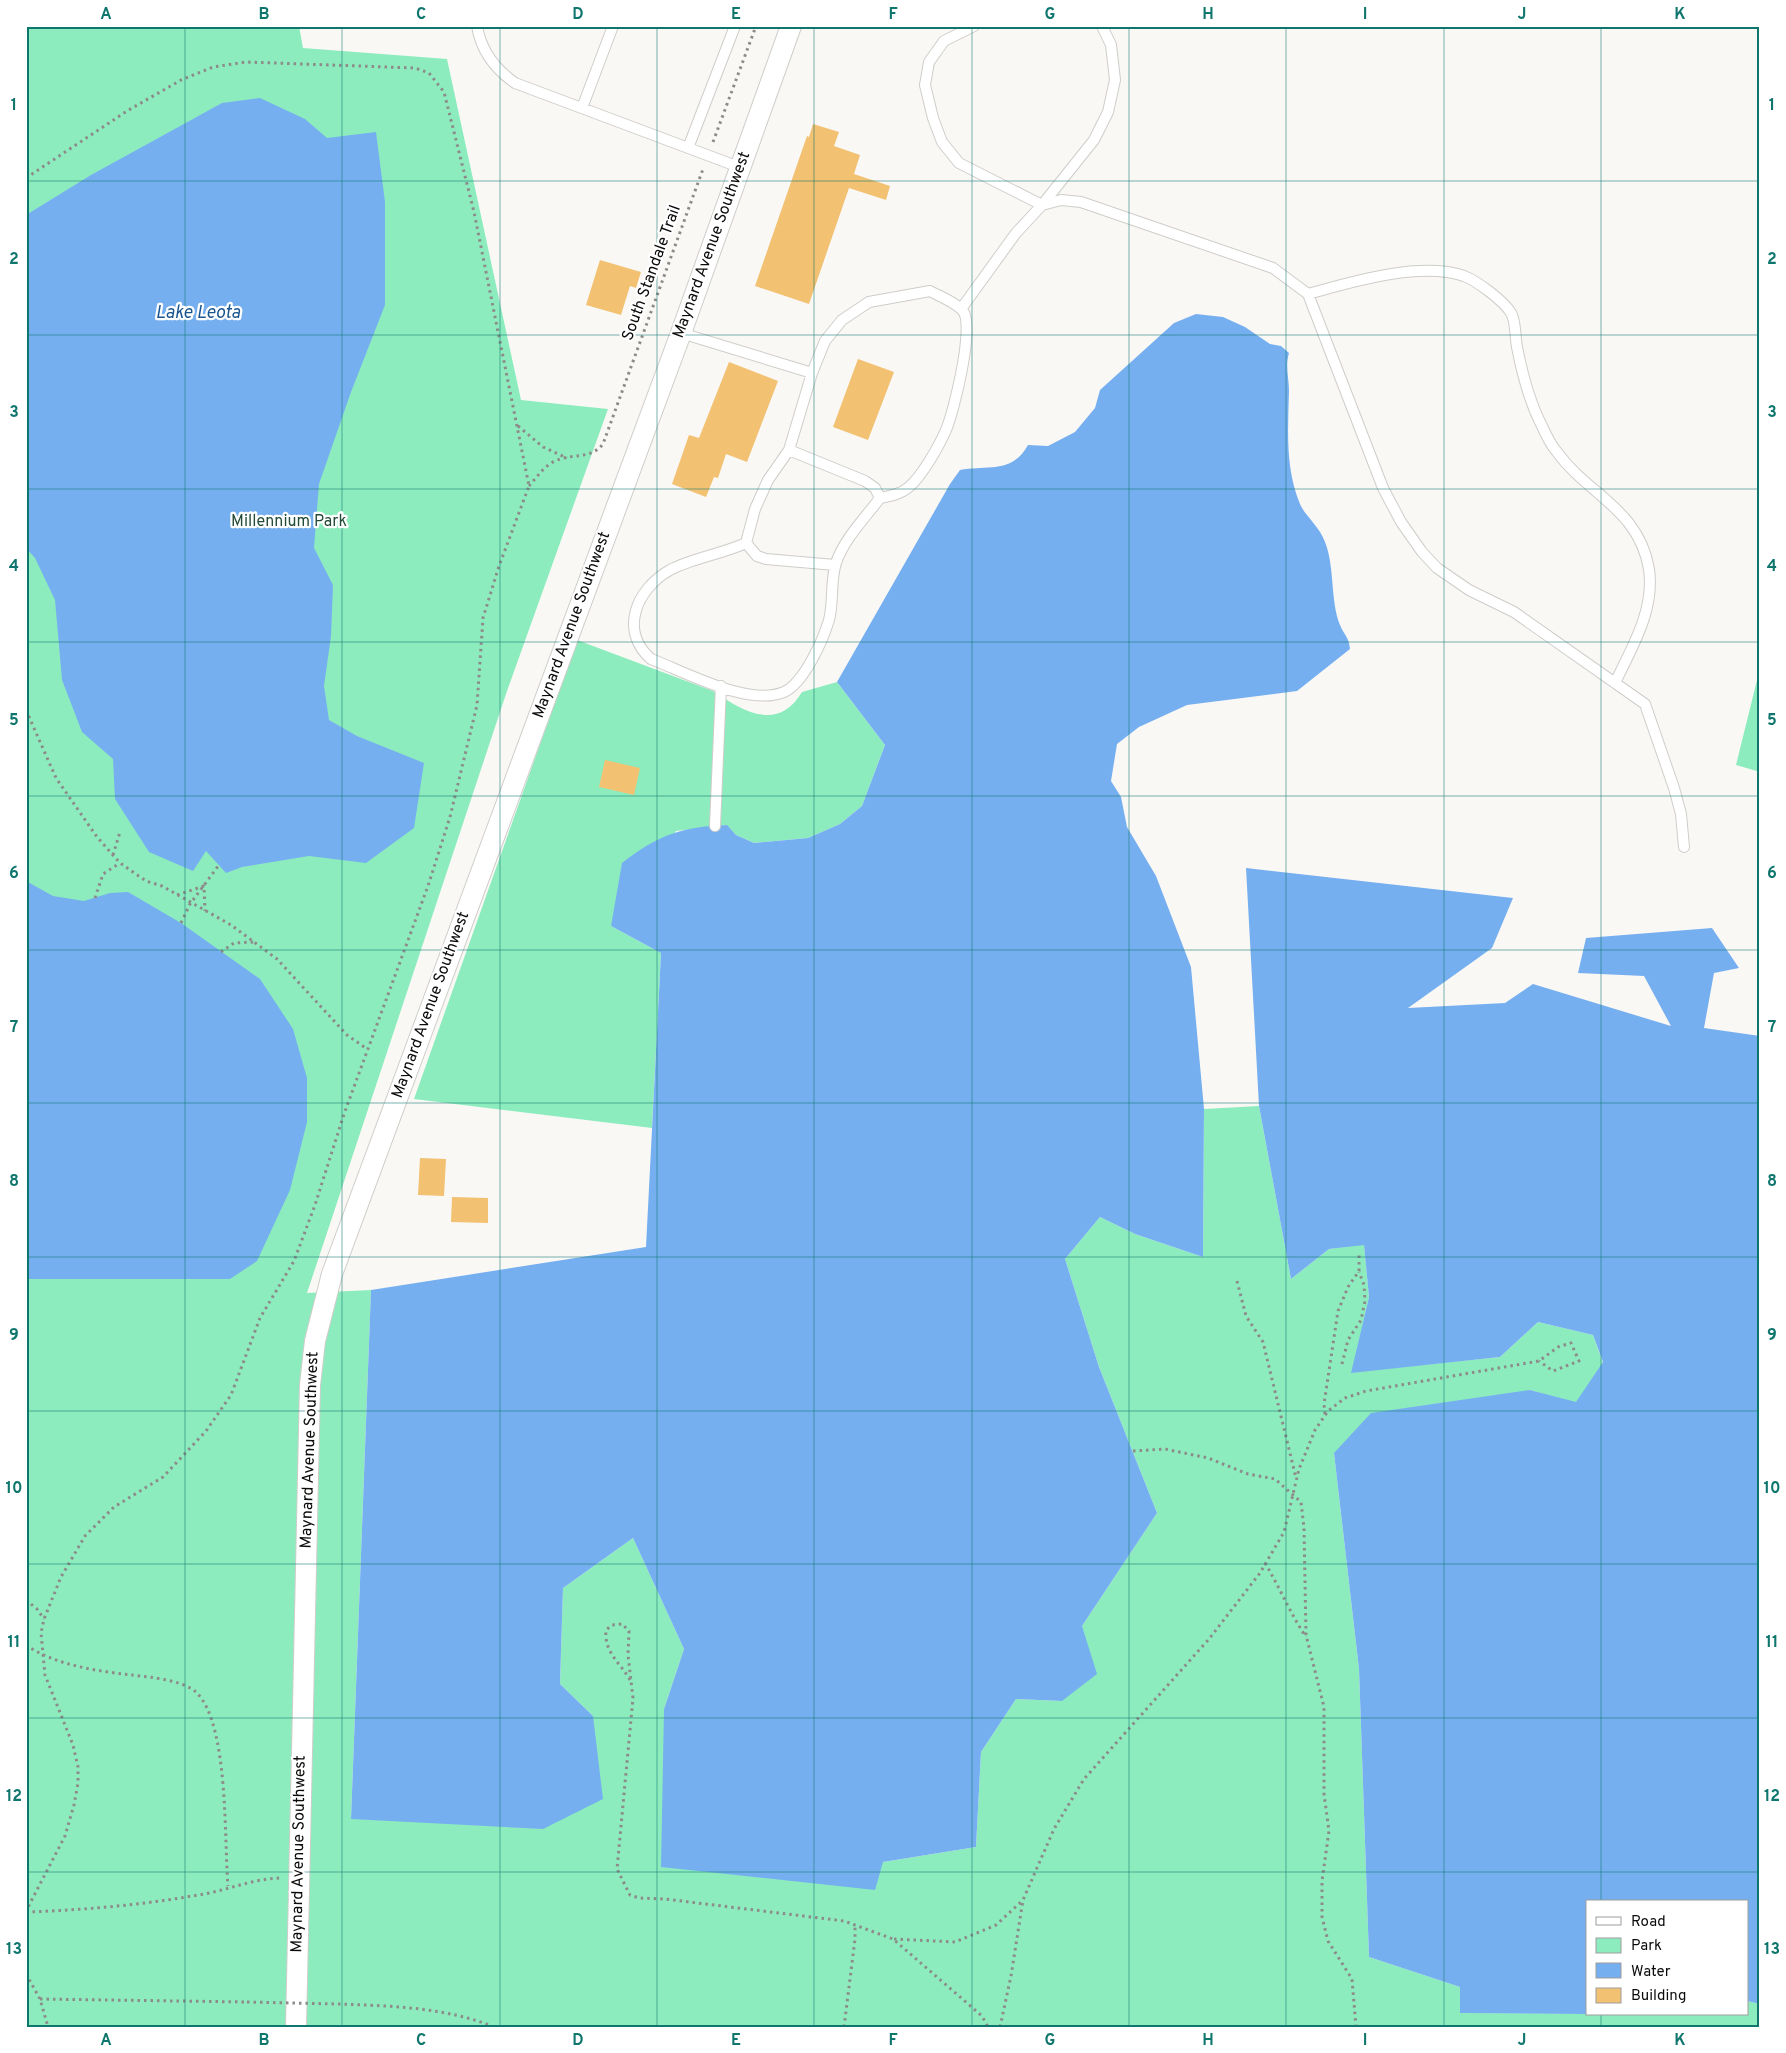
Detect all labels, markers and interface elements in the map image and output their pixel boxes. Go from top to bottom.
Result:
text: A [100,5,112,25]
text: B [258,5,270,25]
text: C [416,5,426,25]
text: D [572,5,584,25]
text: E [731,5,741,25]
text: F [888,5,898,25]
text: G [1045,5,1055,25]
text: H [1202,5,1214,25]
text: I [1363,5,1367,25]
text: J [1518,5,1526,25]
text: K [1674,5,1686,25]
text: 1 [11,96,17,116]
text: 1 [1769,96,1775,116]
street label: Maynard Avenue Southwest [669,149,755,341]
street label: South Standale Trail [618,203,686,343]
text: 2 [9,250,19,270]
text: 2 [1767,250,1777,270]
water label: Lake Leota [156,302,241,325]
text: 3 [9,403,19,423]
text: 3 [1767,403,1777,423]
park label: Millennium Park [231,512,347,532]
street label: Maynard Avenue Southwest [529,529,615,721]
text: 4 [9,557,19,577]
text: 4 [1767,557,1777,577]
text: 5 [9,711,19,731]
text: 5 [1767,711,1777,731]
text: 6 [9,864,19,884]
text: 6 [1767,864,1777,884]
street label: Maynard Avenue Southwest [388,909,474,1101]
text: 7 [10,1018,18,1038]
text: 7 [1768,1018,1776,1038]
text: 8 [9,1172,19,1192]
text: 8 [1767,1172,1777,1192]
text: 9 [9,1326,19,1346]
text: 9 [1767,1326,1777,1346]
street label: Maynard Avenue Southwest [297,1351,323,1549]
text: 10 [6,1479,22,1499]
text: 10 [1764,1479,1780,1499]
text: 11 [8,1633,20,1653]
text: 11 [1766,1633,1778,1653]
street label: Maynard Avenue Southwest [287,1755,311,1953]
text: 12 [6,1787,22,1807]
text: 12 [1764,1787,1780,1807]
legend [1586,1900,1748,2016]
text: Road [1631,1913,1666,1932]
text: Park [1631,1937,1662,1956]
text: 13 [6,1940,22,1960]
text: 13 [1764,1940,1780,1960]
text: Water [1631,1963,1671,1982]
text: Building [1631,1987,1686,2006]
text: A [100,2031,112,2051]
text: B [258,2031,270,2051]
text: C [416,2031,426,2051]
text: D [572,2031,584,2051]
text: E [731,2031,741,2051]
text: F [888,2031,898,2051]
text: G [1045,2031,1055,2051]
text: H [1202,2031,1214,2051]
text: I [1363,2031,1367,2051]
text: J [1518,2031,1526,2051]
text: K [1674,2031,1686,2051]

